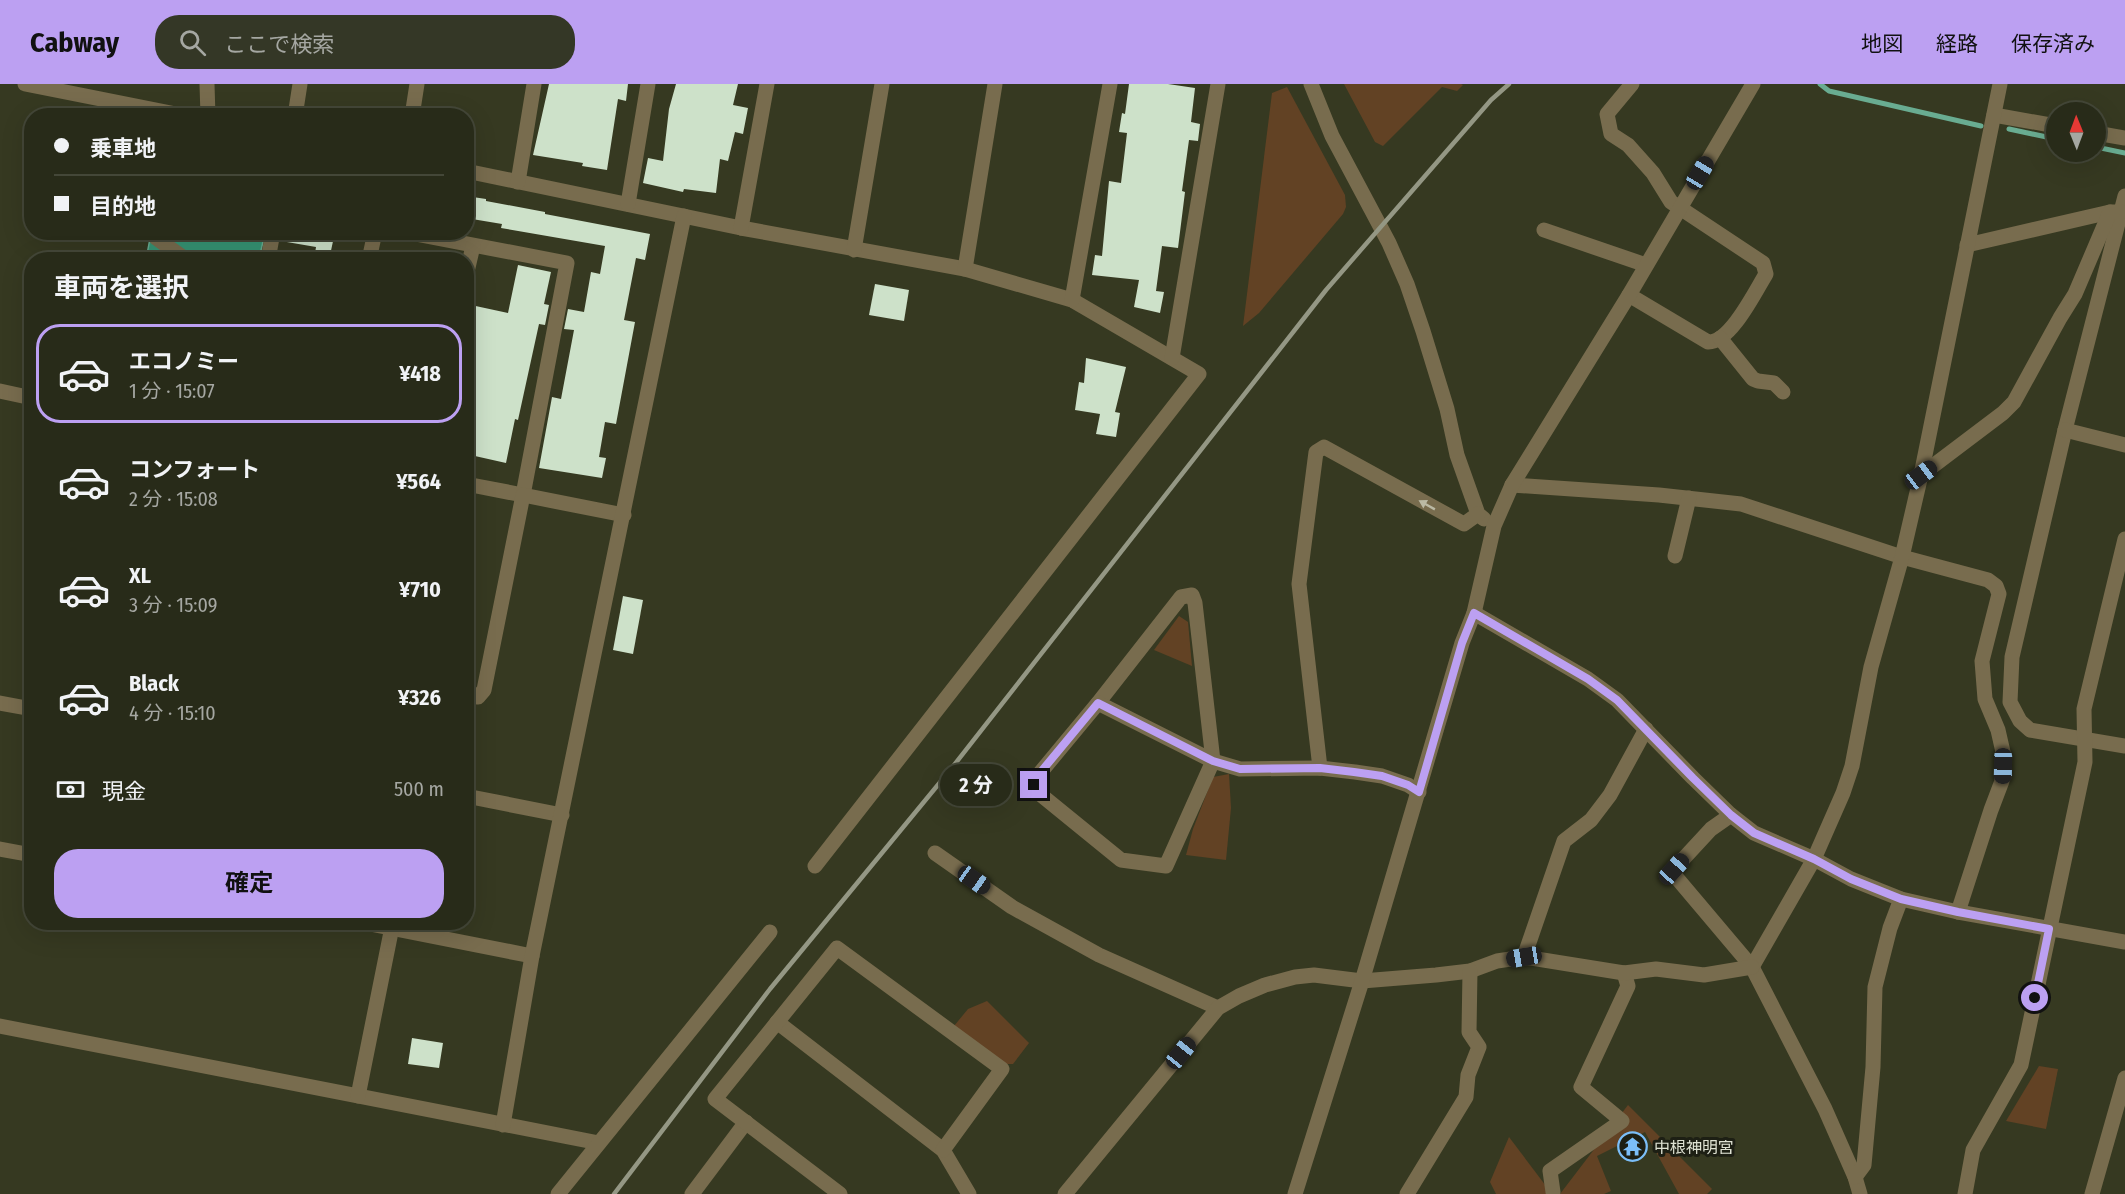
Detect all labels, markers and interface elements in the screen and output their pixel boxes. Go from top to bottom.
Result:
search box [155,15,575,69]
text: Cabway [30,26,119,59]
icon: search [176,26,209,59]
text: ここで検索 [224,31,334,58]
text: 地図 [1861,31,1903,57]
text: 経路 [1936,31,1978,57]
text: 保存済み [2011,31,2095,57]
north arrow [2046,102,2106,162]
map controls [2046,102,2106,162]
text: 乗車地 [90,135,156,162]
car [1683,153,1717,193]
text: 目的地 [90,193,156,220]
text: 車両を選択 [54,272,189,304]
icon: car [57,347,111,401]
text: エコノミー [129,348,239,375]
text: ¥418 [399,360,441,387]
text: 1 分 · 15:07 [129,379,215,403]
icon: car [57,455,111,509]
text: コンフォート [129,456,260,483]
car [1901,457,1941,493]
text: ¥564 [396,468,441,495]
text: 2 分 · 15:08 [129,487,218,511]
one-way arrow [1418,500,1435,510]
text: XL [129,562,151,589]
icon: car [57,563,111,617]
text: ¥710 [399,576,441,603]
text: 3 分 · 15:09 [129,593,218,617]
text: Black [129,670,179,697]
icon: car [57,671,111,725]
text: ¥326 [398,684,441,711]
text: 4 分 · 15:10 [129,701,216,725]
car [1994,748,2012,784]
callout: 2 分 [941,764,1013,806]
route end [1020,771,1047,798]
icon: cash [54,773,87,806]
text: 2 分 [959,773,993,797]
text: 500 m [394,777,444,801]
text: 現金 [102,778,146,805]
button: 確定 [54,849,444,918]
car [1655,850,1693,888]
car [954,862,994,898]
car [1505,945,1543,969]
route start [2021,984,2048,1011]
car [1163,1033,1199,1073]
temple icon: 中根神明宮 [1617,1131,1649,1163]
place label: 中根神明宮 [1654,1138,1734,1157]

